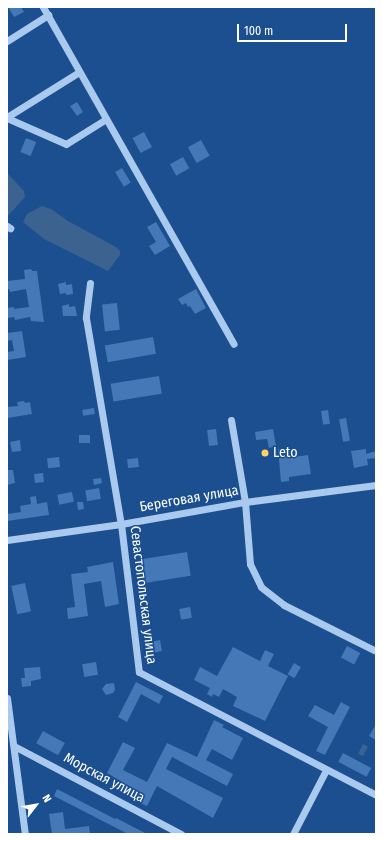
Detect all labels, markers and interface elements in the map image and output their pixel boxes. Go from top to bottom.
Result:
scale bar [239,16,349,42]
text: 100 m [244,24,273,38]
place label: Leto [273,445,298,461]
marker: Leto [260,448,270,458]
street label: Береговая улица [138,482,240,516]
street label: Севастопольская улица [126,525,160,665]
street label: Морская улица [61,750,147,806]
north arrow [16,785,56,825]
text: N [39,792,54,805]

